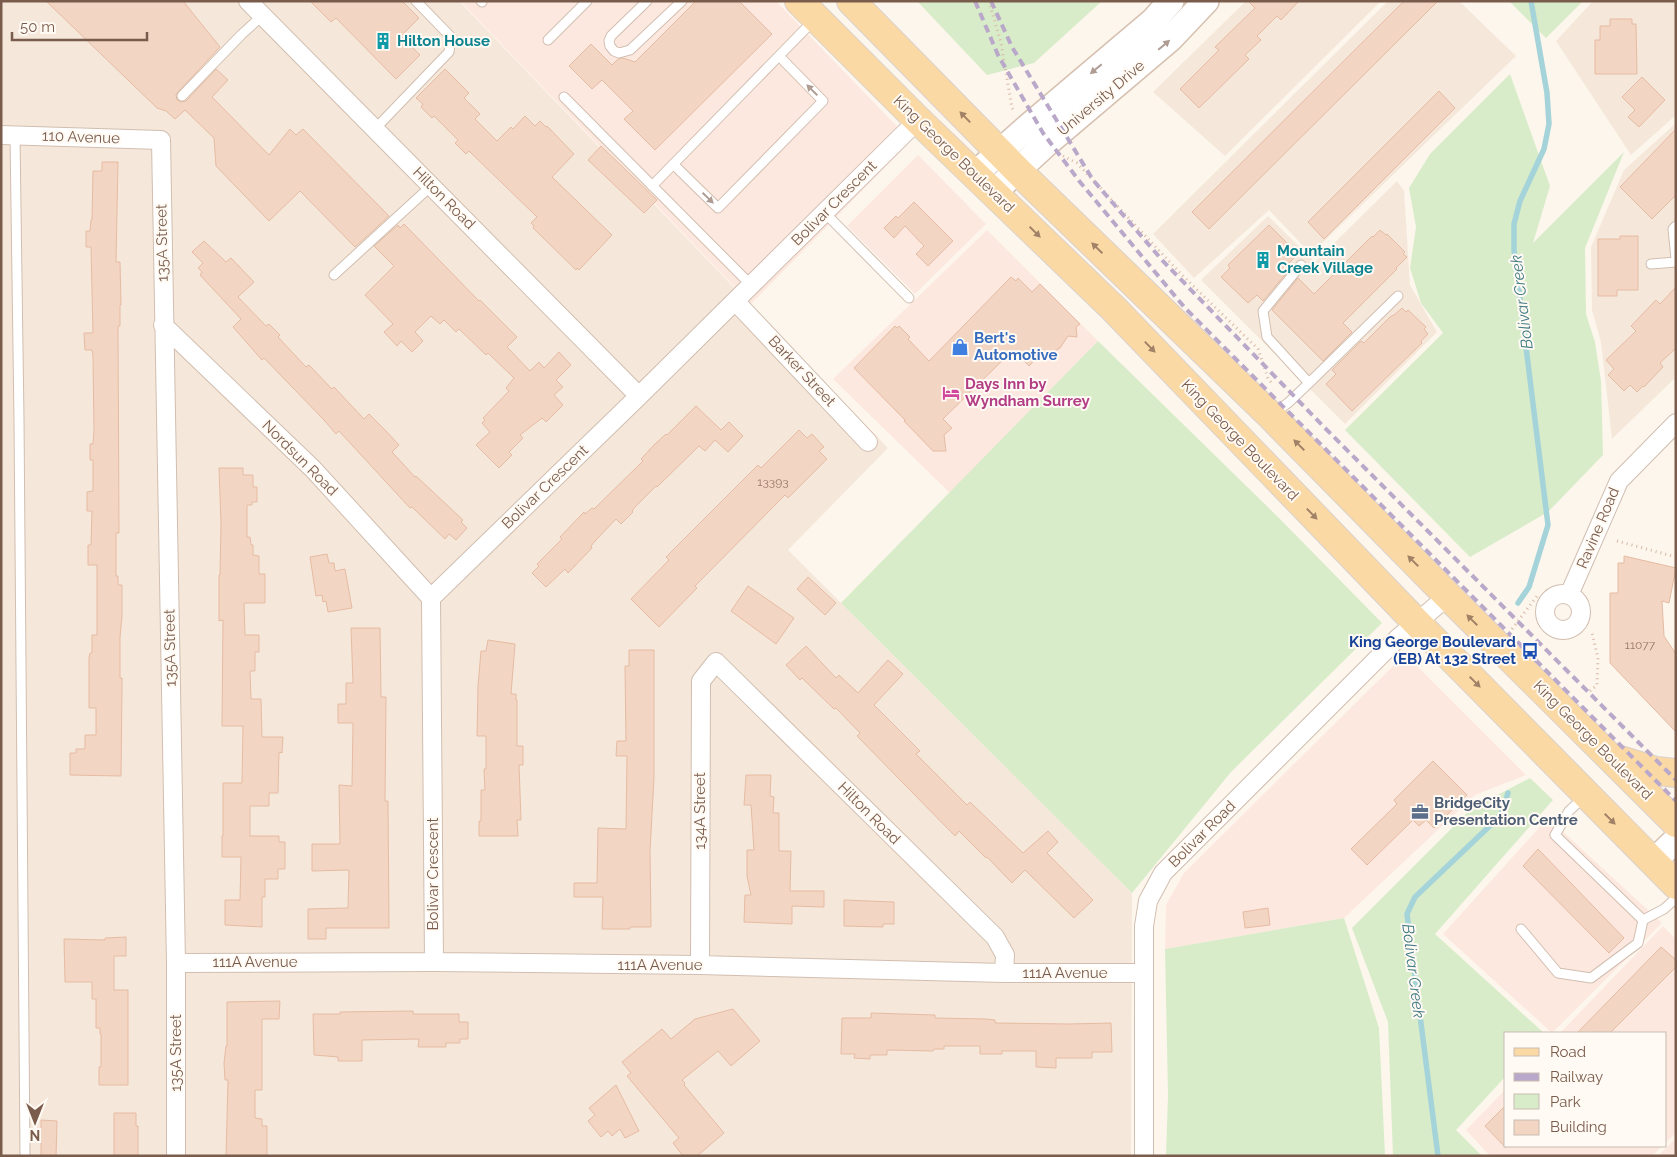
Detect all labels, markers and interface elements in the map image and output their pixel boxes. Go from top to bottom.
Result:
scale bar [12,10,148,42]
text: 50 m [20,18,55,36]
building icon: Hilton House [373,31,393,51]
place label: Hilton House [397,32,490,50]
one-way arrow [1157,39,1170,50]
street label: University Drive [1054,56,1148,140]
one-way arrow [1090,63,1103,74]
one-way arrow [806,84,818,96]
street label: King George Boulevard [890,92,1018,216]
one-way arrow [959,112,971,124]
street label: 110 Avenue [42,127,120,147]
street label: Bolivar Crescent [788,157,880,249]
street label: Hilton Road [409,163,479,233]
one-way arrow [701,192,713,204]
street label: 135A Street [152,204,172,282]
one-way arrow [1029,226,1041,238]
one-way arrow [1091,242,1103,254]
place label: Mountain Creek Village [1277,242,1373,277]
building icon: Mountain Creek Village [1253,250,1273,270]
water label: Bolivar Creek [1506,253,1537,350]
place label: Bert's Automotive [974,329,1057,364]
street label: Barker Street [765,332,839,410]
shop icon: Bert's Automotive [950,337,970,357]
one-way arrow [1144,340,1156,352]
place label: Days Inn by Wyndham Surrey [965,375,1091,410]
street label: King George Boulevard [1178,376,1302,504]
hotel icon: Days Inn by Wyndham Surrey [941,383,961,403]
street label: Nordsun Road [258,416,342,500]
one-way arrow [1293,439,1305,451]
street label: Bolivar Crescent [498,441,592,533]
house number: 13393 [757,475,789,489]
street label: Ravine Road [1573,485,1623,571]
one-way arrow [1306,508,1318,520]
one-way arrow [1407,555,1419,567]
street label: 135A Street [160,609,180,687]
one-way arrow [1466,614,1478,626]
place label: King George Boulevard (EB) At 132 Street [1349,633,1516,668]
house number: 11077 [1625,638,1656,652]
bus stop icon: King George Boulevard (EB) At 132 Street [1520,641,1540,661]
one-way arrow [1469,676,1481,688]
street label: King George Boulevard [1530,677,1656,803]
street label: 134A Street [691,772,709,850]
street label: Hilton Road [834,778,904,848]
place label: BridgeCity Presentation Centre [1434,794,1578,829]
street label: Bolivar Road [1165,797,1239,871]
office icon: BridgeCity Presentation Centre [1410,802,1430,822]
one-way arrow [1604,812,1616,824]
street label: Bolivar Crescent [424,817,442,931]
water label: Bolivar Creek [1398,923,1429,1020]
street label: 111A Avenue [213,953,298,971]
street label: 111A Avenue [618,956,703,974]
street label: 111A Avenue [1023,964,1108,982]
street label: 135A Street [167,1014,185,1092]
legend [1504,1032,1667,1147]
text: Road [1550,1043,1586,1061]
text: Railway [1550,1068,1603,1086]
text: Park [1550,1093,1581,1111]
north arrow [10,1097,60,1147]
text: Building [1550,1118,1607,1136]
text: N [30,1127,40,1143]

